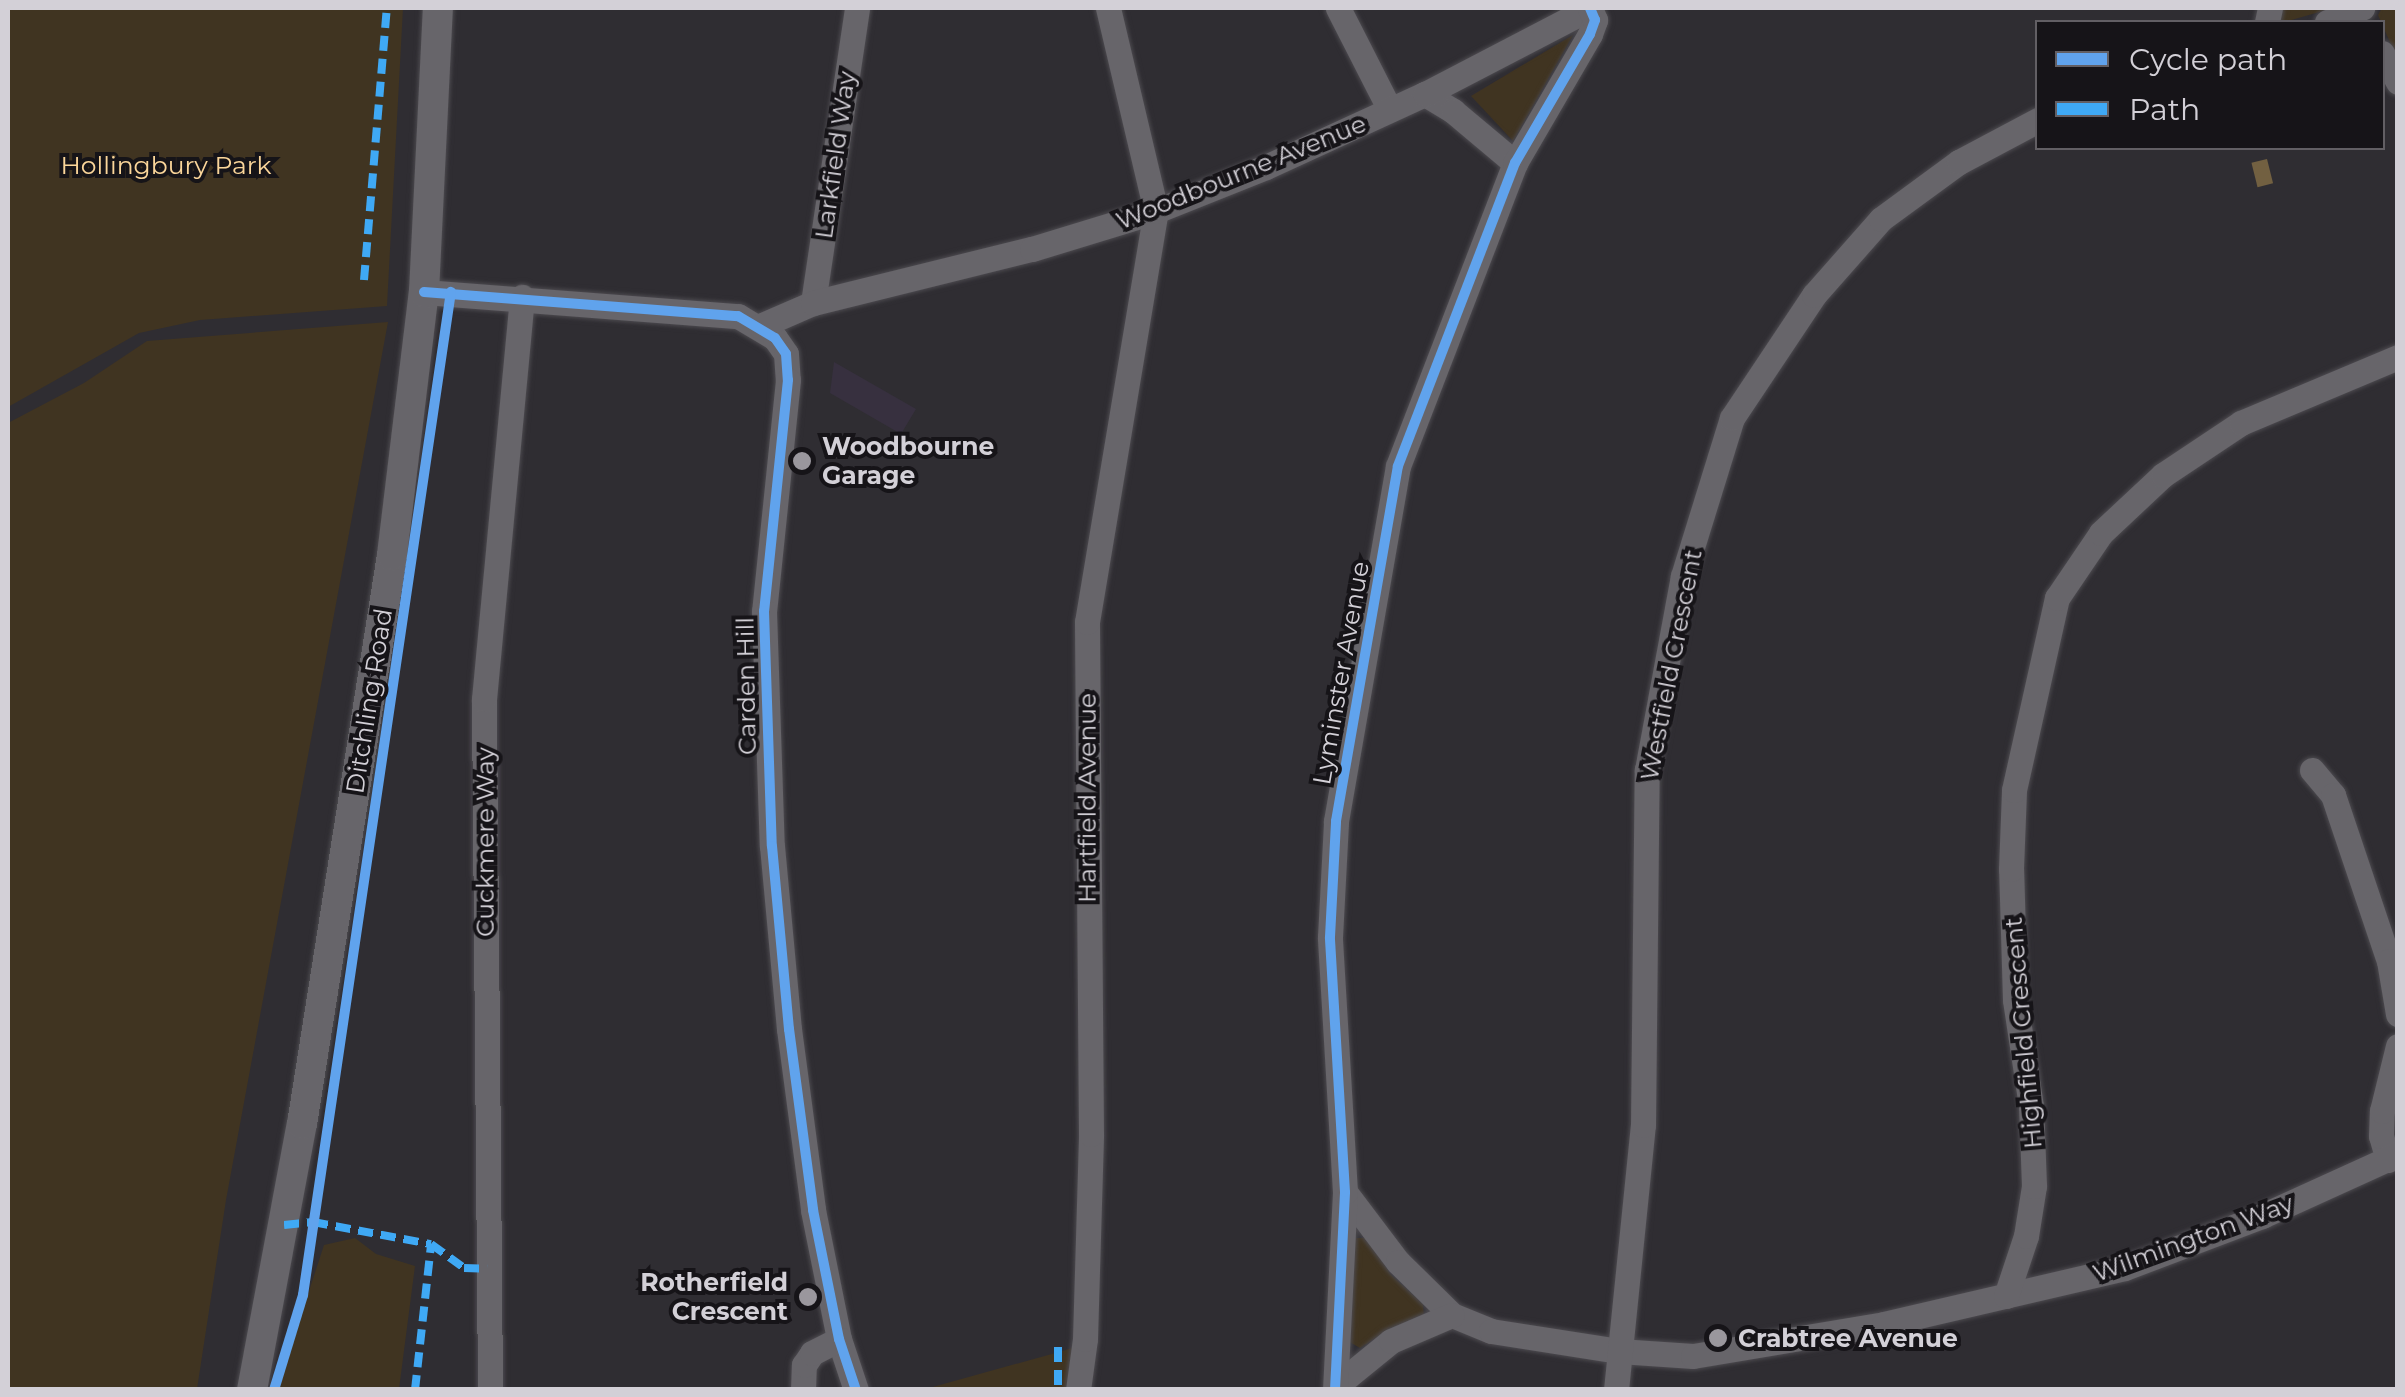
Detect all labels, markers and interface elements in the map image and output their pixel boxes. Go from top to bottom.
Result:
legend [2035,20,2385,150]
text: Cycle path [2129,41,2287,78]
street label: Larkfield Way [808,69,862,241]
text: Path [2129,91,2200,128]
street label: Woodbourne Avenue [1112,108,1370,236]
park label: Hollingbury Park [60,150,272,180]
place label: Woodbourne Garage [822,432,994,491]
marker: Woodbourne Garage [791,450,813,472]
street label: Westfield Crescent [1634,547,1708,783]
street label: Lyminster Avenue [1307,559,1375,787]
street label: Ditchling Road [340,606,398,796]
street label: Carden Hill [730,617,762,755]
street label: Hartfield Avenue [1072,693,1102,903]
street label: Cuckmere Way [470,747,500,937]
street label: Highfield Crescent [1998,916,2048,1150]
street label: Wilmington Way [2089,1188,2297,1288]
place label: Rotherfield Crescent [640,1268,788,1327]
marker: Rotherfield Crescent [797,1286,819,1308]
place label: Crabtree Avenue [1738,1323,1958,1353]
marker: Crabtree Avenue [1707,1327,1729,1349]

